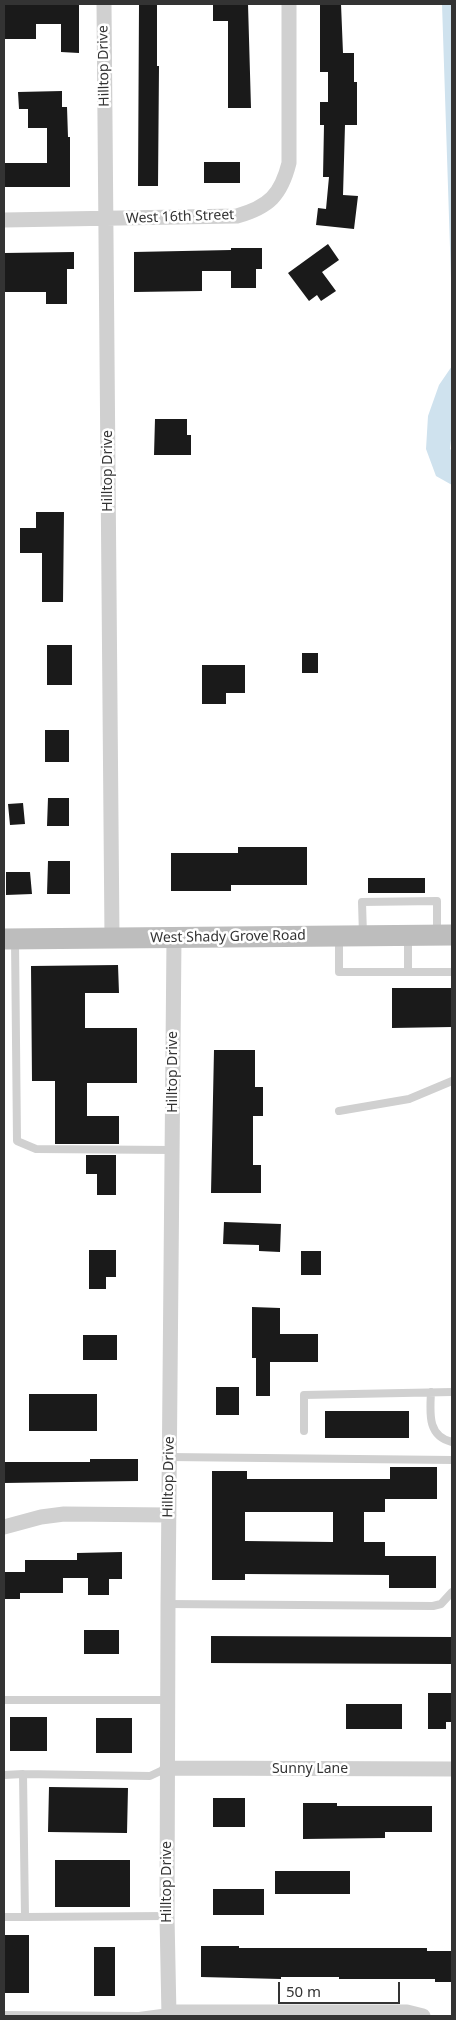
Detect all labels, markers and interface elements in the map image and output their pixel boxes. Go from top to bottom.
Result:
street label: Hilltop Drive [95,25,113,107]
street label: West 16th Street [125,207,235,227]
street label: Hilltop Drive [100,430,116,512]
street label: West Shady Grove Road [150,927,306,947]
street label: Hilltop Drive [165,1031,181,1113]
street label: Hilltop Drive [160,1436,178,1518]
street label: Sunny Lane [272,1761,348,1777]
street label: Hilltop Drive [159,1841,175,1923]
scale bar [281,1972,404,2004]
text: 50 m [286,1981,321,2001]

